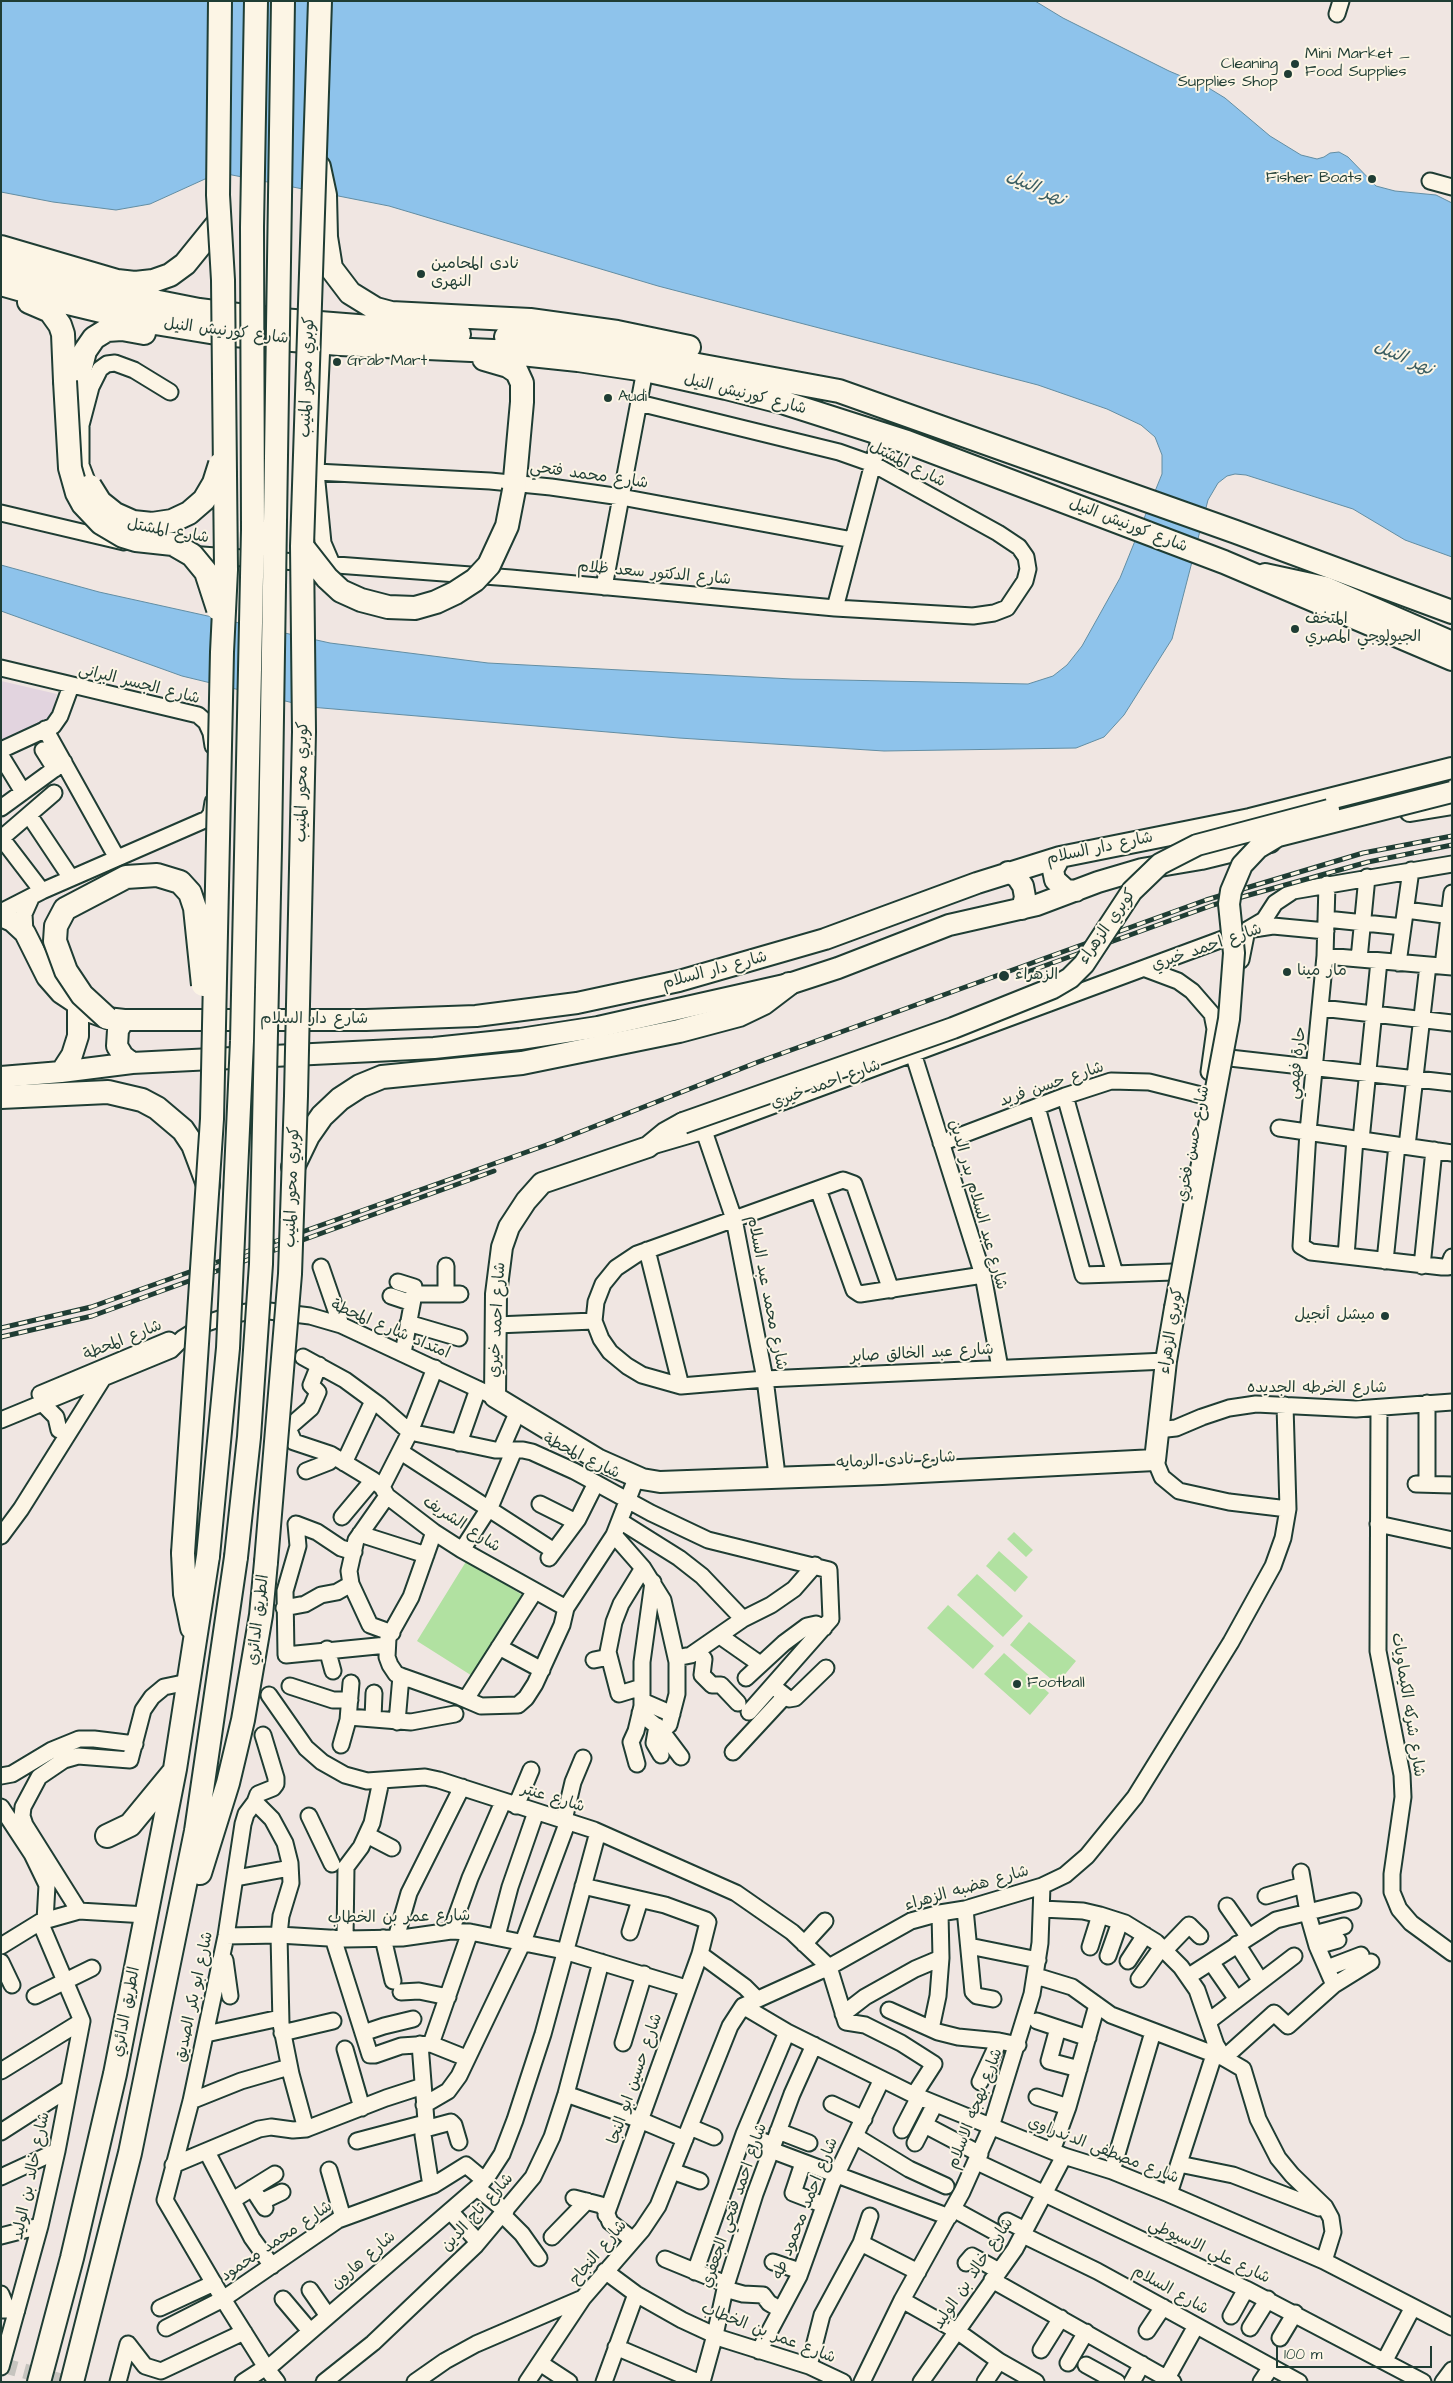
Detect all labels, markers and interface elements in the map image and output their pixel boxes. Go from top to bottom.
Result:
place label: Mini Market _ Food Supplies [1305,45,1410,83]
place label: Cleaning Supplies Shop [1178,55,1278,93]
marker: Mini Market _ Food Supplies [1289,58,1301,70]
marker: Cleaning Supplies Shop [1282,68,1294,80]
water label: نهر النيل [1002,166,1068,212]
place label: Fisher Boats [1266,169,1362,189]
marker: Fisher Boats [1366,173,1378,185]
place label: نادى المحامين النهرى [431,255,520,293]
marker: نادى المحامين النهرى [415,268,427,280]
street label: شارع كورنيش النيل [162,315,290,349]
street label: كوبري محور المنيب [296,316,320,438]
water label: نهر النيل [1370,336,1436,382]
place label: Grab Mart [347,352,427,372]
marker: Grab Mart [331,356,343,368]
street label: شارع كورنيش النيل [682,370,808,420]
place label: Audi [618,388,647,408]
marker: Audi [602,392,614,404]
street label: شارع المشتل [866,438,948,492]
street label: شارع محمد فتحي [529,458,649,494]
street label: شارع كورنيش النيل [1066,495,1190,557]
street label: شارع المشتل [125,515,211,549]
street label: شارع الدكتور سعد ظلام [576,558,732,590]
place label: المتخف الجيولوجي المصري [1305,610,1421,648]
marker: المتخف الجيولوجي المصري [1289,623,1301,635]
street label: شارع الجسر البرانى [76,661,202,709]
street label: كوبري محور المنيب [292,721,314,843]
street label: شارع دار السلام [1045,828,1155,870]
street label: كوبري الزهراء [1075,886,1141,968]
street label: شارع احمد خيري [1149,920,1265,976]
street label: شارع دار السلام [660,948,770,994]
place label: مار مينا [1297,962,1347,982]
place label: الزهراء [1015,966,1058,986]
marker: مار مينا [1281,966,1293,978]
marker: الزهراء [997,969,1011,983]
street label: شارع دار السلام [260,1010,368,1030]
street label: حارة فهمي [1285,1026,1311,1100]
street label: شارع احمد خيري [768,1056,884,1114]
street label: شارع حسن فريد [997,1058,1107,1112]
street label: شارع حسن فخري [1173,1084,1215,1204]
street label: شارع عبد السلام بدر الدين [944,1118,1010,1292]
street label: كوبري محور المنيب [281,1126,305,1248]
street label: شارع محمد عبد السلام [742,1214,790,1372]
street label: شارع احمد خيري [485,1262,511,1378]
street label: كوبري الزهراء [1156,1286,1188,1376]
street label: امتداد شارع المحطة [328,1296,452,1364]
place label: ميشل أنجيل [1294,1306,1375,1326]
marker: ميشل أنجيل [1379,1310,1391,1322]
street label: شارع المحطة [81,1317,165,1365]
street label: شارع عبد الخالق صابر [850,1341,994,1367]
street label: شارع الخرطه الجديده [1247,1379,1387,1399]
street label: شارع المحطة [539,1430,623,1484]
street label: شارع نادى الرمايه [836,1448,956,1474]
street label: شارع الشريف [419,1493,503,1557]
street label: الطريق الدائري [244,1573,274,1667]
street label: شارع شركه الكيماويات [1386,1631,1428,1779]
place label: Football [1027,1674,1085,1694]
marker: Football [1011,1678,1023,1690]
street label: شارع عنتر [519,1780,587,1818]
street label: شارع هضبه الزهراء [903,1862,1031,1916]
street label: شارع عمر بن الخطاب [328,1907,470,1929]
street label: شارع ابو بكر الصديق [172,1930,218,2064]
street label: الطريق الدائري [109,1965,145,2059]
street label: شارع حسين ابو النجا [605,2011,667,2147]
street label: شارع بهجه الاسلام [944,2046,1008,2172]
street label: شارع خالد بن الوليد [9,2110,55,2242]
street label: شارع مصطفى الدندراوي [1025,2113,1181,2189]
street label: شارع احمد فتحي الجعفري [698,2121,772,2291]
street label: شارع احمد محمود طه [769,2135,843,2283]
street label: شارع تاج الدين [438,2170,518,2256]
street label: شارع محمد محمود [217,2197,337,2287]
street label: شارع خالد بن الوليد [930,2215,1018,2333]
street label: شارع علي الاسيوطي [1145,2215,1273,2289]
street label: شارع النجاح [566,2217,632,2289]
street label: شارع هارون [328,2228,400,2294]
street label: شارع السلام [1129,2262,1211,2320]
street label: شارع عمر بن الخطاب [698,2299,838,2369]
scale bar [1278,2336,1434,2368]
text: 100 m [1284,2344,1323,2365]

